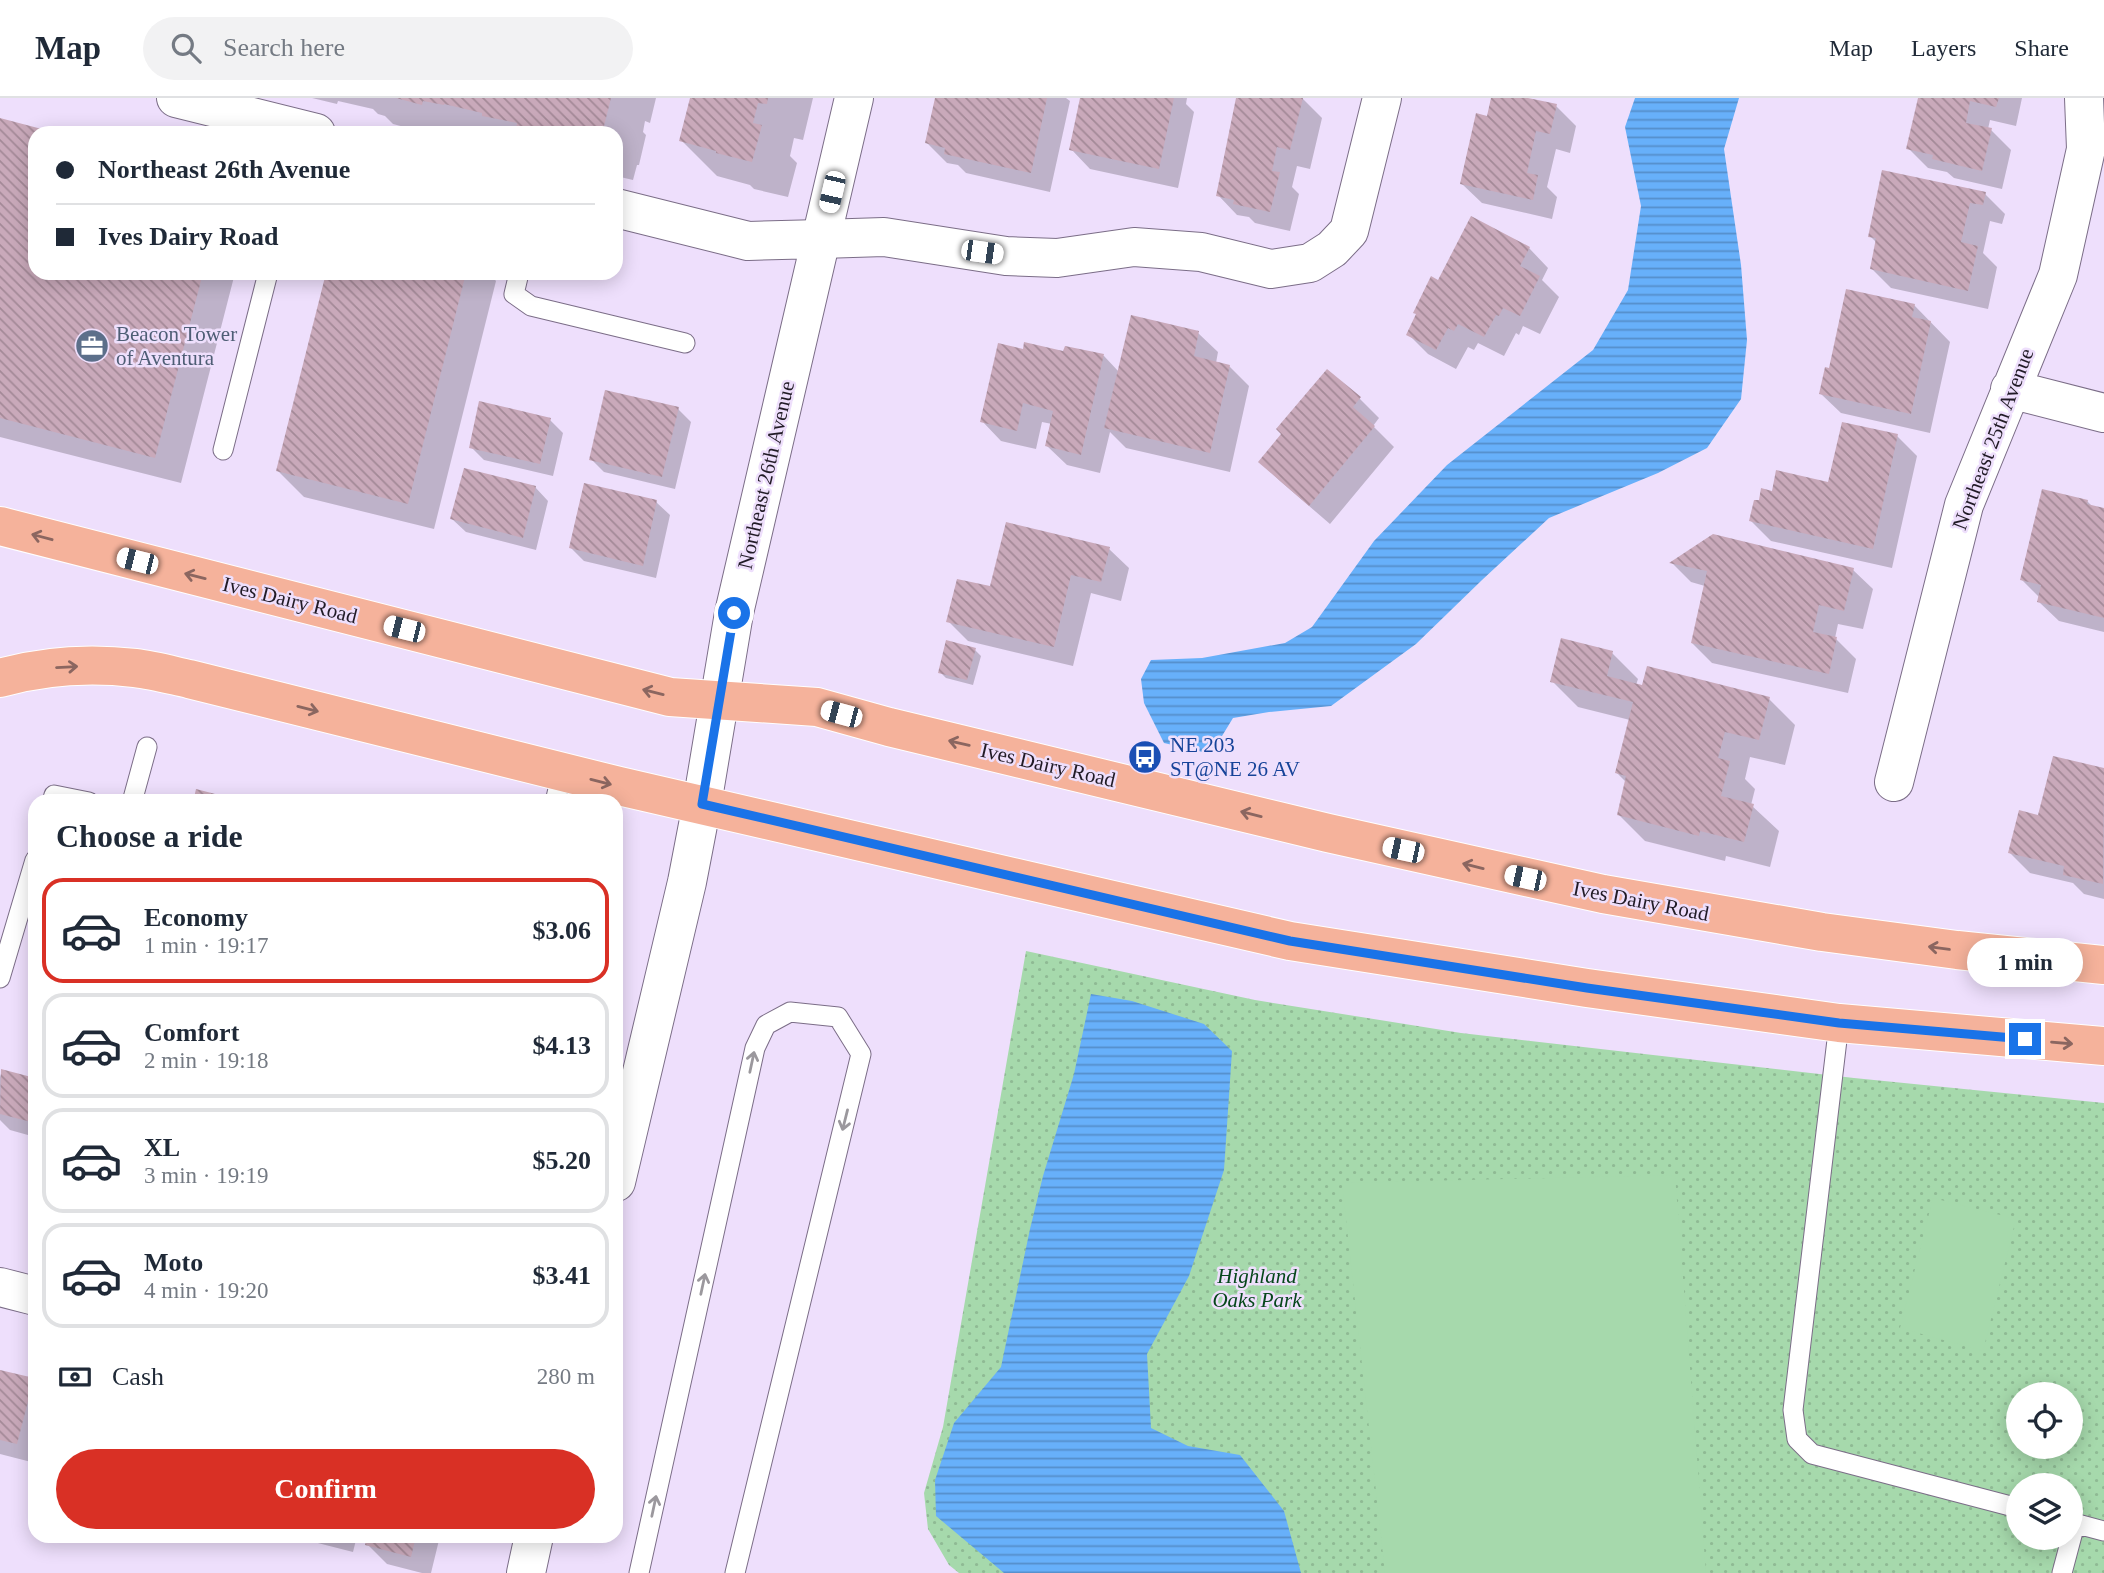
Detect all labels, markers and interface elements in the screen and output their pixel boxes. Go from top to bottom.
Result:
search box [143,17,633,80]
icon: search [167,29,205,67]
text: Map [35,30,101,66]
text: Search here [223,33,345,62]
text: Map [1829,35,1873,61]
text: Layers [1911,35,1976,61]
text: Share [2014,35,2069,61]
text: Northeast 26th Avenue [98,155,350,184]
car [818,169,847,215]
text: Ives Dairy Road [98,222,279,251]
car [960,239,1005,265]
place label: Beacon Tower of Aventura [116,322,237,370]
office icon: Beacon Tower of Aventura [73,327,111,365]
street label: Northeast 25th Avenue [1947,345,2039,533]
street label: Northeast 26th Avenue [733,379,799,571]
one-way arrow [31,530,54,543]
car [115,546,160,576]
one-way arrow [184,569,207,582]
street label: Ives Dairy Road [220,572,360,628]
route start [718,597,750,629]
car [382,614,427,644]
one-way arrow [55,660,78,673]
one-way arrow [642,685,665,698]
car [818,698,865,730]
one-way arrow [297,703,319,716]
place label: NE 203 ST@NE 26 AV [1170,733,1300,781]
one-way arrow [948,736,970,749]
street label: Ives Dairy Road [978,738,1118,792]
bus stop icon: NE 203 ST@NE 26 AV [1126,738,1164,776]
one-way arrow [589,776,611,789]
one-way arrow [1240,807,1263,820]
text: Choose a ride [56,818,243,854]
car [1381,835,1426,865]
one-way arrow [1462,859,1485,872]
car [1503,863,1548,893]
street label: Ives Dairy Road [1571,876,1711,926]
icon: car [60,899,123,962]
text: Economy [144,903,248,932]
text: $3.06 [533,916,591,945]
text: 1 min · 19:17 [144,933,269,958]
callout: 1 min [1967,937,2083,986]
one-way arrow [1928,941,1950,954]
text: 1 min [1997,950,2053,975]
icon: car [60,1014,123,1077]
text: Comfort [144,1018,239,1047]
route end [2009,1023,2041,1055]
text: $4.13 [533,1031,591,1060]
one-way arrow [2050,1036,2072,1049]
text: 2 min · 19:18 [144,1048,269,1073]
one-way arrow [746,1051,759,1074]
one-way arrow [838,1108,851,1131]
icon: car [60,1129,123,1192]
text: XL [144,1133,180,1162]
text: $5.20 [533,1146,591,1175]
text: 3 min · 19:19 [144,1163,269,1188]
icon: car [60,1244,123,1307]
text: Moto [144,1248,203,1277]
text: $3.41 [533,1261,591,1290]
park label: Highland Oaks Park [1212,1264,1302,1312]
one-way arrow [696,1273,710,1296]
text: 4 min · 19:20 [144,1278,269,1303]
icon: cash [56,1358,94,1396]
text: Cash [112,1362,164,1391]
text: 280 m [537,1364,595,1389]
map controls [2006,1382,2083,1550]
button: locate [2006,1382,2083,1459]
button: Confirm [56,1449,595,1529]
button: layers [2006,1473,2083,1550]
one-way arrow [647,1495,661,1518]

